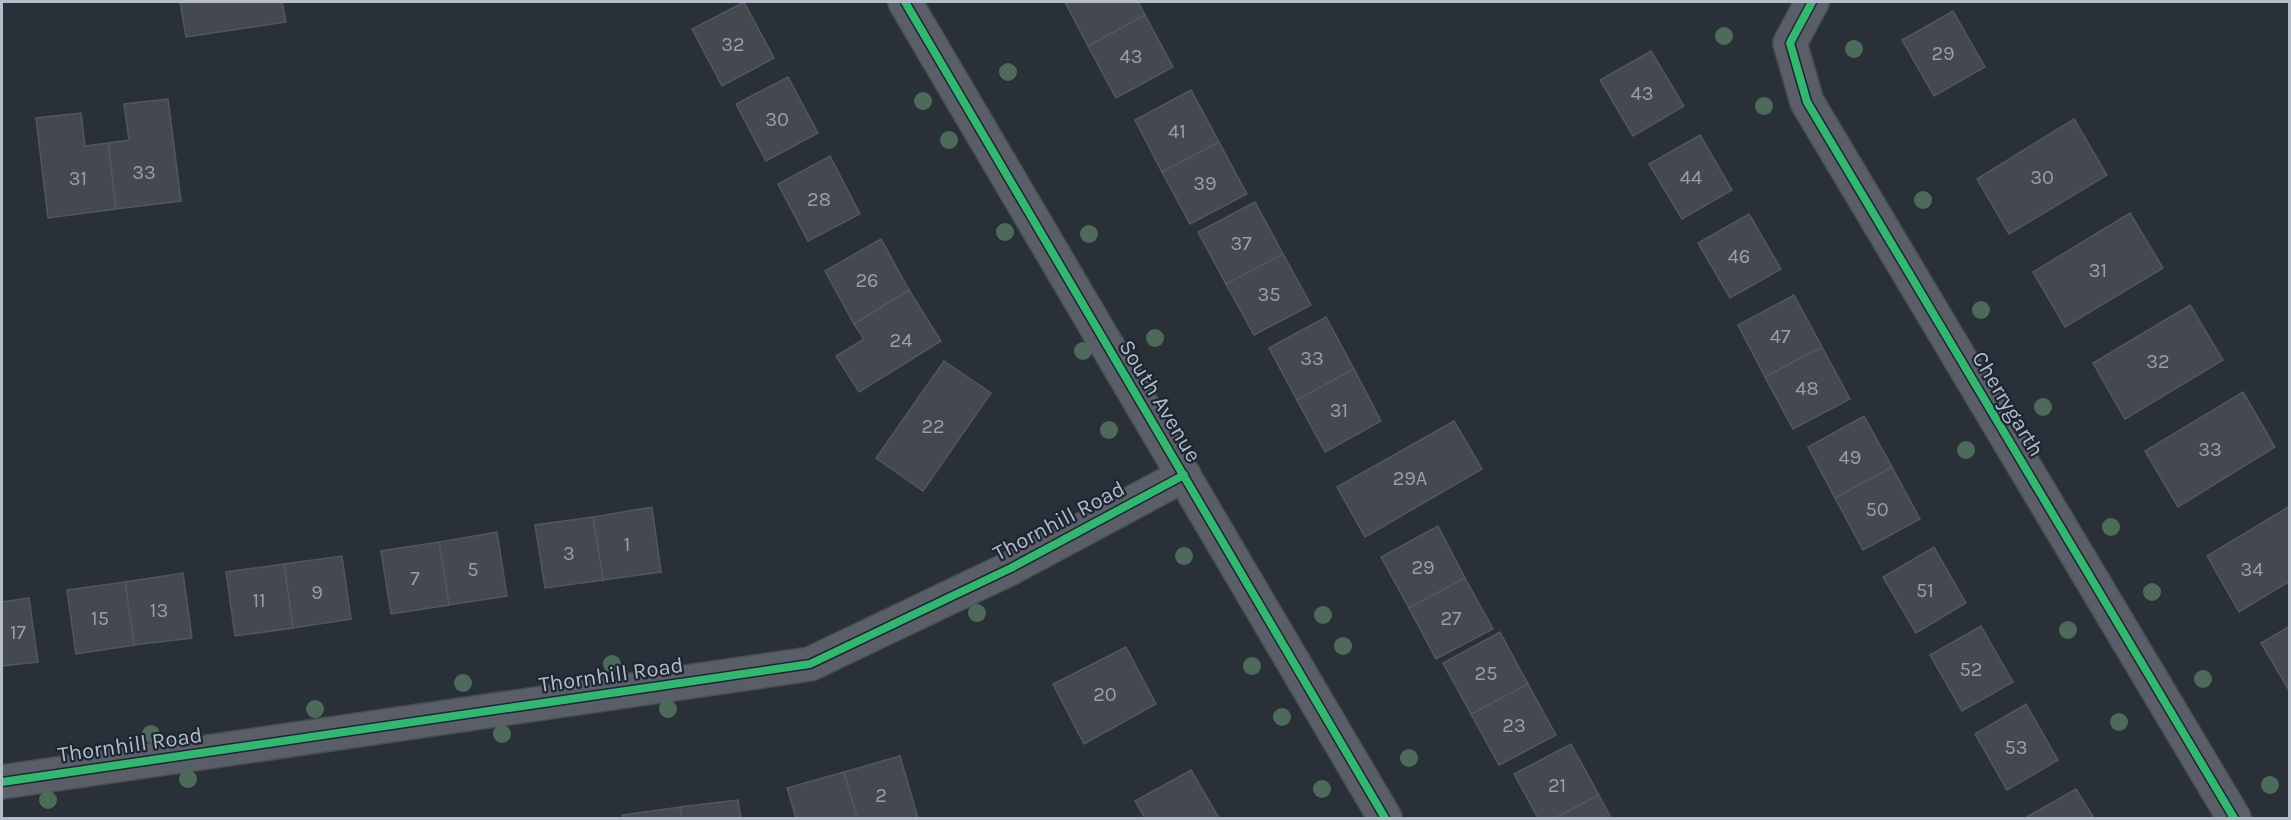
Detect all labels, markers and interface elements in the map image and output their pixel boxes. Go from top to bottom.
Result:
house number: 32 [721,33,745,56]
house number: 29 [1931,42,1955,65]
house number: 43 [1120,45,1142,68]
house number: 43 [1631,82,1653,105]
house number: 30 [765,108,789,131]
house number: 41 [1168,120,1186,143]
house number: 33 [132,161,156,184]
house number: 44 [1680,166,1702,189]
house number: 30 [2030,166,2054,189]
house number: 31 [69,167,87,190]
house number: 39 [1193,172,1217,195]
house number: 28 [807,188,831,211]
house number: 37 [1230,232,1252,255]
house number: 46 [1728,245,1750,268]
house number: 31 [2089,259,2107,282]
house number: 26 [855,269,879,292]
house number: 35 [1257,283,1281,306]
house number: 47 [1770,325,1791,348]
house number: 24 [890,329,912,352]
street label: South Avenue [1113,335,1207,467]
house number: 33 [1300,347,1324,370]
street label: Cherrygarth [1966,347,2050,461]
house number: 32 [2146,350,2170,373]
house number: 48 [1795,377,1819,400]
house number: 31 [1330,399,1348,422]
house number: 22 [921,415,945,438]
house number: 33 [2198,438,2222,461]
house number: 49 [1839,446,1861,469]
house number: 29A [1393,467,1427,490]
street label: Thornhill Road [989,475,1129,567]
house number: 50 [1865,498,1889,521]
house number: 1 [624,533,630,556]
house number: 3 [563,542,575,565]
house number: 29 [1411,556,1435,579]
house number: 5 [467,558,479,581]
house number: 34 [2241,558,2263,581]
house number: 7 [410,567,420,590]
house number: 51 [1916,579,1934,602]
house number: 9 [311,581,323,604]
house number: 11 [252,589,266,612]
house number: 13 [150,599,168,622]
house number: 15 [91,607,109,630]
house number: 27 [1441,607,1462,630]
house number: 17 [10,621,27,644]
street label: Thornhill Road [537,652,685,698]
house number: 52 [1960,658,1982,681]
house number: 25 [1475,662,1497,685]
house number: 20 [1093,683,1117,706]
house number: 23 [1502,714,1526,737]
street label: Thornhill Road [56,722,204,768]
house number: 53 [2004,736,2028,759]
house number: 21 [1548,774,1566,797]
house number: 2 [875,784,887,807]

